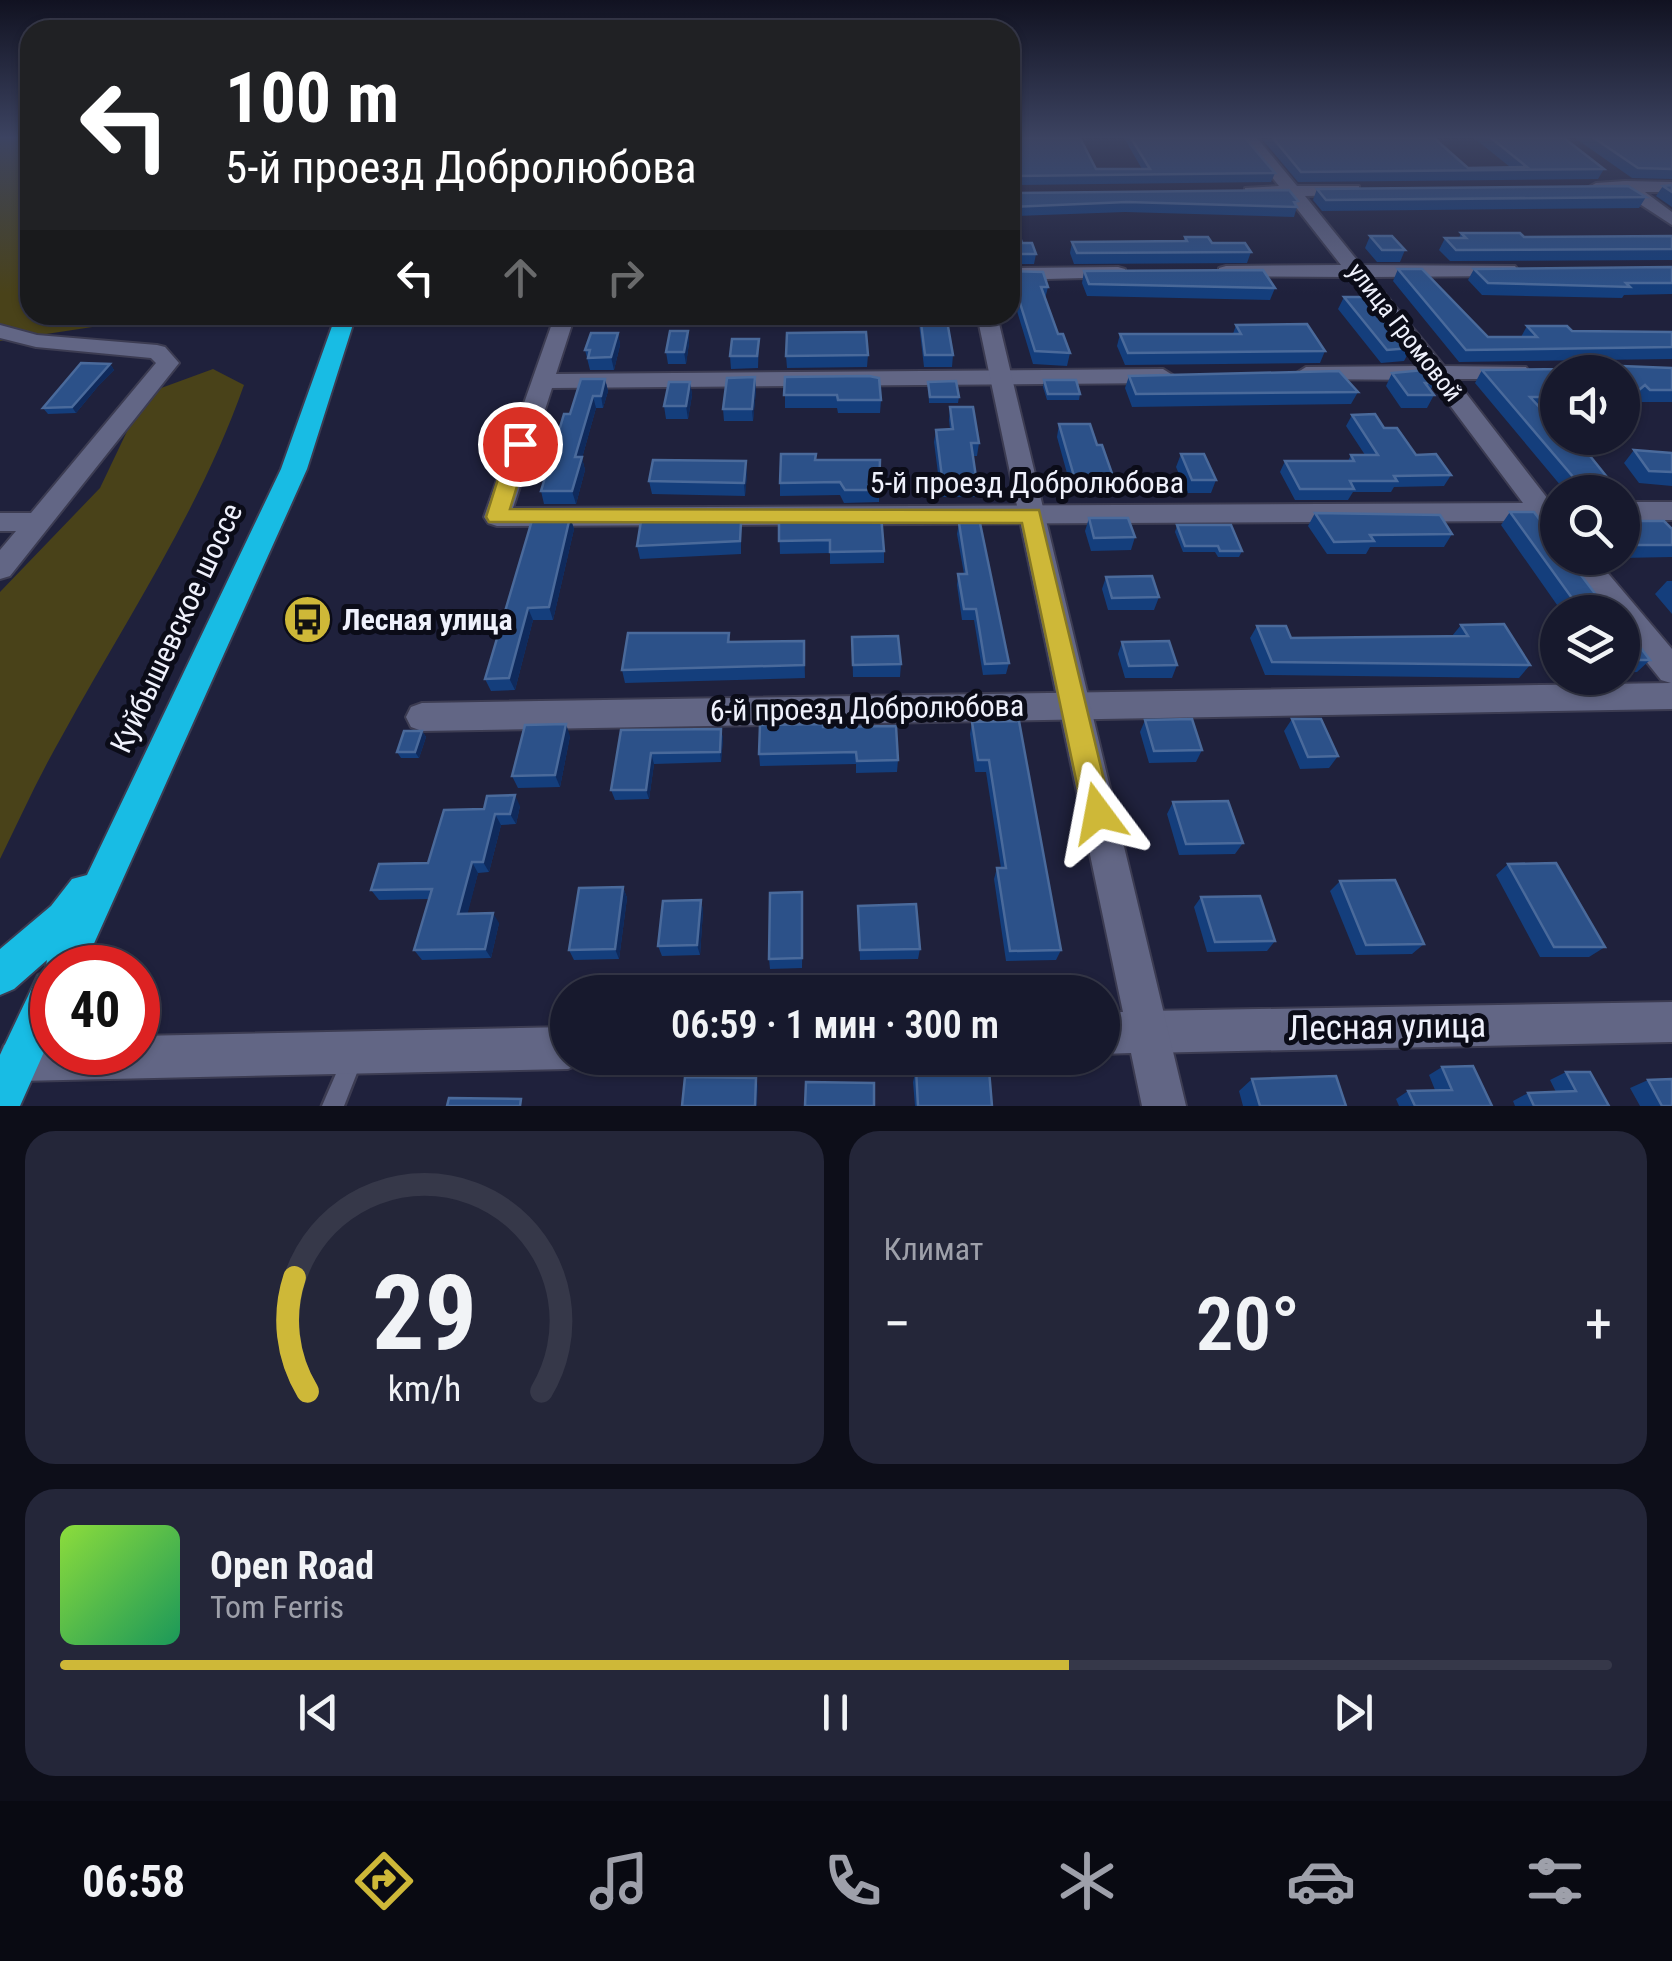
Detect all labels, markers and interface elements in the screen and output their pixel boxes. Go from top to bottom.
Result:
text: 100 m [225,57,399,139]
icon: left [60,60,190,190]
text: 5-й проезд Добролюбова [225,141,697,194]
icon: left [388,250,443,305]
icon: ahead [493,250,548,305]
icon: right [598,250,653,305]
street label: улица Громовой [1342,257,1468,407]
map controls [1540,355,1640,695]
button: sound [1540,355,1640,455]
pin [478,402,563,487]
icon: arrive [493,417,548,472]
street label: 5-й проезд Добролюбова [870,465,1184,500]
button: search [1540,475,1640,575]
street label: Куйбышевское шоссе [103,498,249,758]
bus stop icon: Лесная улица [281,593,333,645]
button: layers [1540,595,1640,695]
place label: Лесная улица [342,602,513,637]
street label: 6-й проезд Добролюбова [710,688,1024,728]
position arrow [1046,761,1150,865]
speed limit sign: 40 [30,945,160,1075]
text: 06:59 · 1 мин · 300 m [671,1003,999,1047]
street label: Лесная улица [1288,1005,1486,1049]
text: Климат [884,1230,983,1268]
text: 29 [372,1253,477,1374]
text: 20° [1196,1280,1300,1368]
text: − [884,1292,911,1356]
text: + [1585,1292,1612,1356]
text: km/h [387,1368,461,1410]
text: Open Road [210,1544,374,1588]
text: Tom Ferris [210,1588,344,1626]
icon: previous [291,1685,346,1740]
icon: pause [808,1685,863,1740]
icon: next [1326,1685,1381,1740]
icon: directions [349,1846,419,1916]
icon: music [584,1846,654,1916]
icon: phone [818,1846,888,1916]
icon: climate [1052,1846,1122,1916]
icon: car [1286,1846,1356,1916]
icon: filters [1520,1846,1590,1916]
text: 06:58 [82,1855,185,1908]

